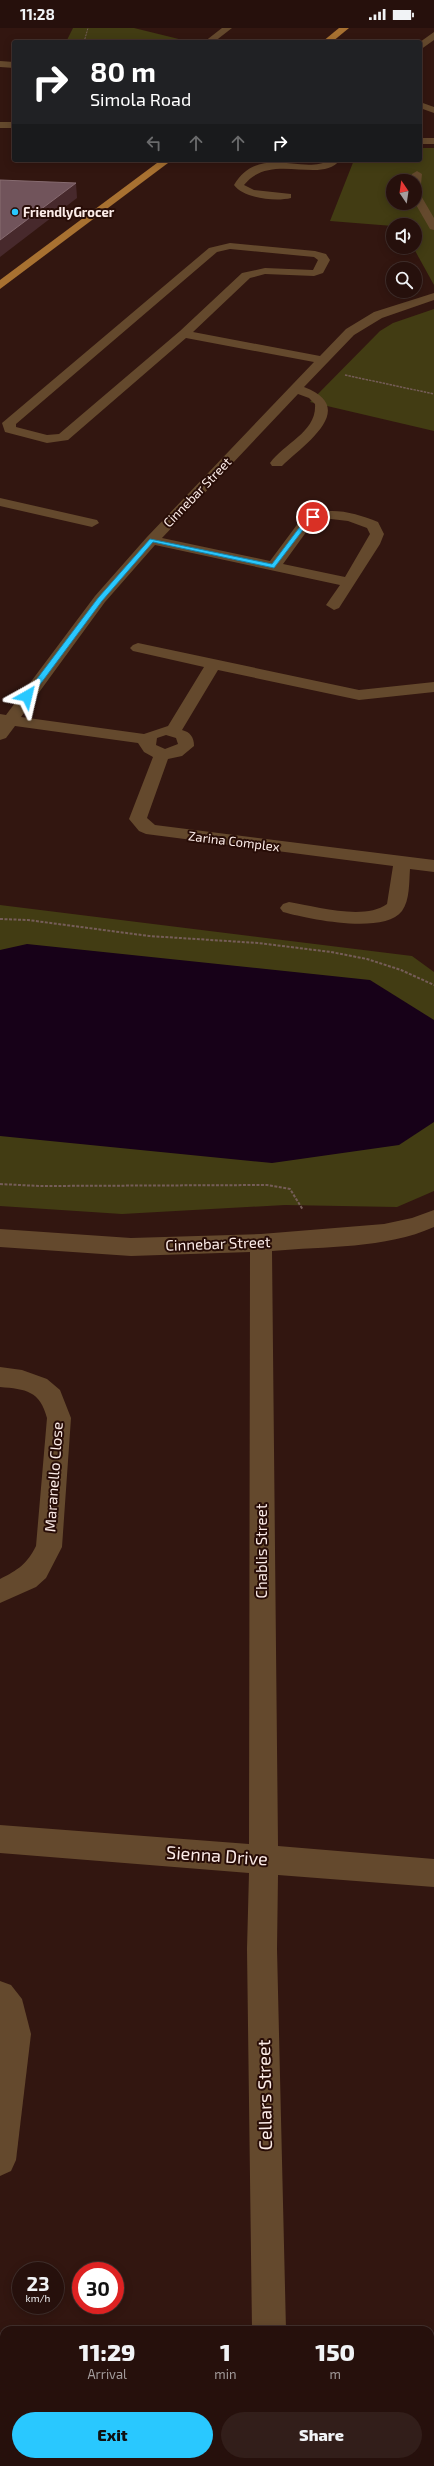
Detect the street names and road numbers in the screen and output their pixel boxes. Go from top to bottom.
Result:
street label: Cinnebar Street [160,454,234,530]
street label: Zarina Complex [187,827,281,855]
street label: Cinnebar Street [165,1232,271,1254]
street label: Maranello Close [40,1421,66,1533]
street label: Chablis Street [252,1503,270,1598]
street label: Sienna Drive [166,1840,269,1870]
street label: Cellars Street [252,2039,276,2151]

